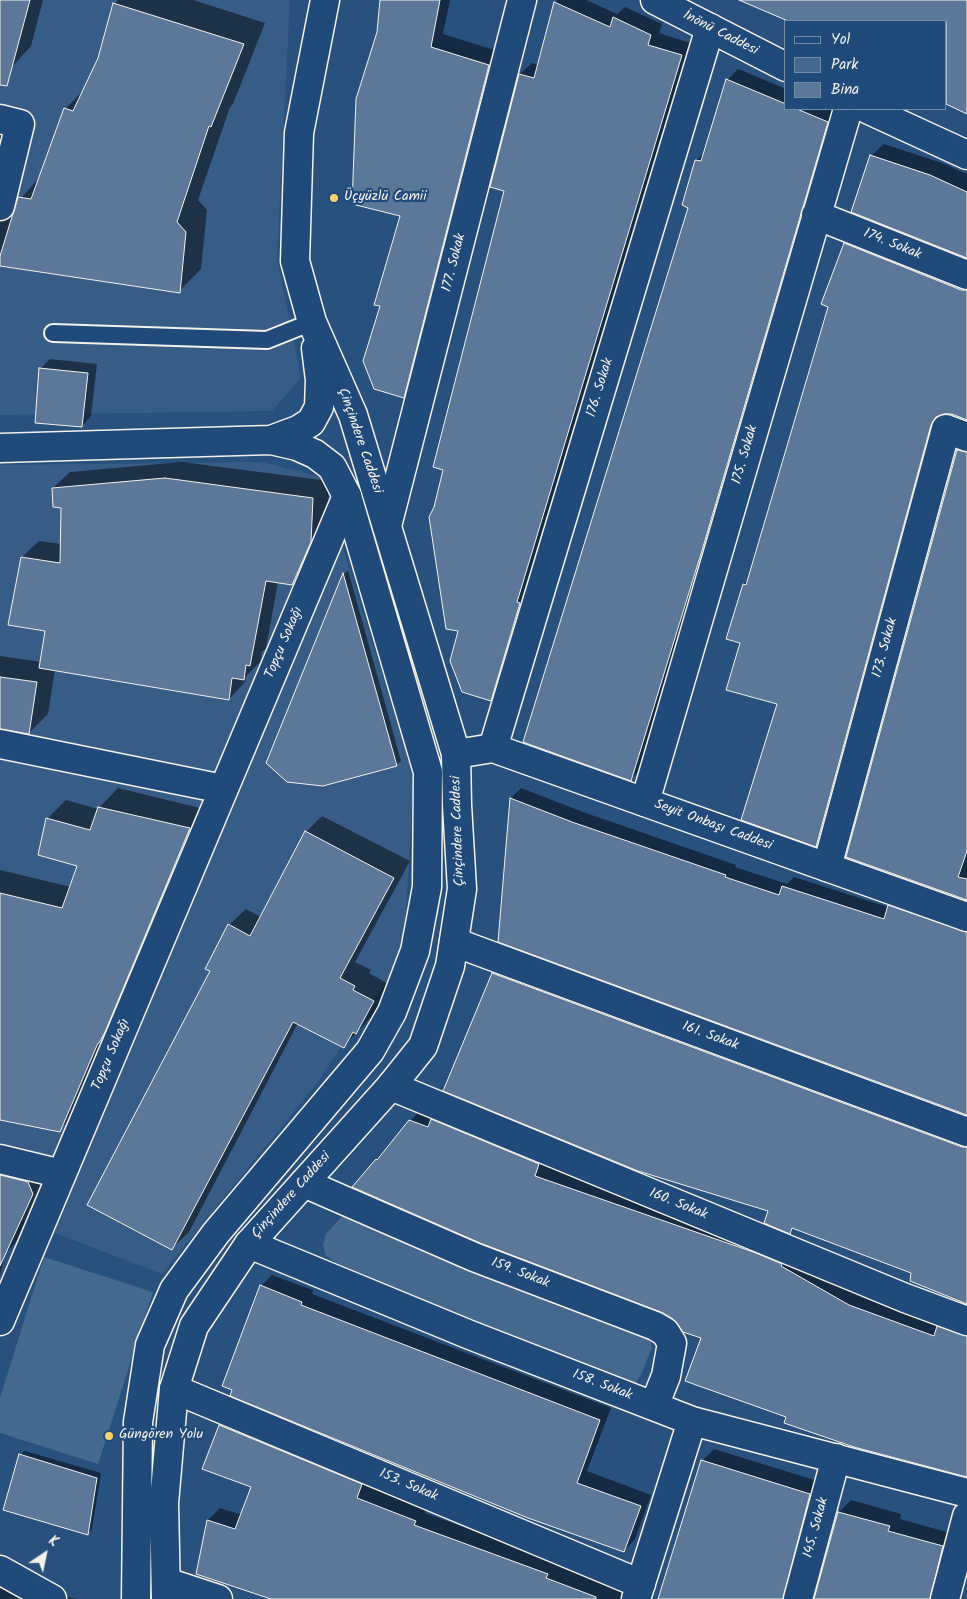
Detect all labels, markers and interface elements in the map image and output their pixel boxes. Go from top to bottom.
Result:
street label: İnönü Caddesi [679,8,761,60]
legend [784,20,947,110]
text: Yol [831,28,850,52]
text: Park [831,53,858,77]
text: Bina [831,78,859,102]
place label: Üçyüzlü Camii [344,190,426,206]
marker: Üçyüzlü Camii [328,192,340,204]
street label: 174. Sokak [861,226,923,264]
street label: 177. Sokak [440,232,470,294]
street label: 176. Sokak [584,356,618,420]
street label: Çinçindere Caddesi [333,386,385,496]
street label: 175. Sokak [730,423,762,487]
street label: Topçu Sokağı [262,605,308,681]
street label: 173. Sokak [870,616,902,680]
street label: Çinçindere Caddesi [449,775,469,887]
street label: Seyit Onbaşı Caddesi [652,797,774,855]
street label: Topçu Sokağı [89,1017,135,1093]
street label: 161. Sokak [679,1019,741,1055]
street label: Çinçindere Caddesi [249,1149,335,1243]
street label: 160. Sokak [646,1186,710,1224]
street label: 159. Sokak [488,1255,552,1293]
street label: 158. Sokak [570,1367,634,1405]
place label: Güngören Yolu [119,1428,203,1444]
marker: Güngören Yolu [103,1430,115,1442]
street label: 153. Sokak [376,1466,440,1506]
street label: 145. Sokak [801,1496,833,1560]
north arrow [20,1529,70,1579]
text: K [44,1530,63,1553]

